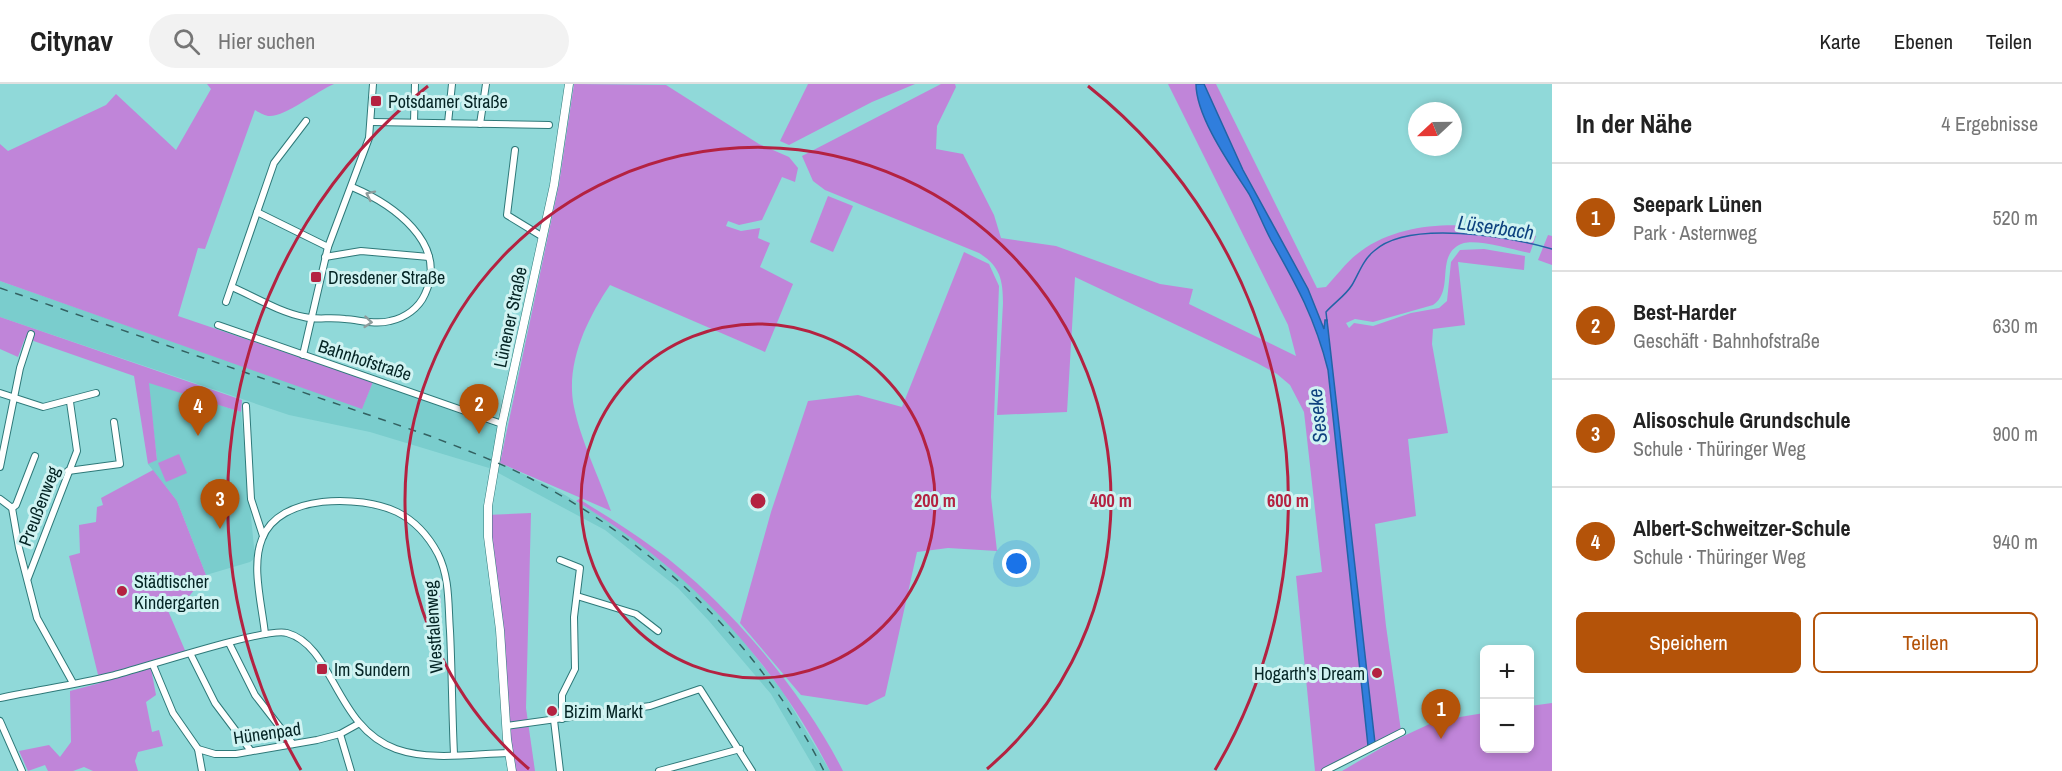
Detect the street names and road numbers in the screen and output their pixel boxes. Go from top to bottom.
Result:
street label: Lünener Straße [487,264,533,370]
street label: Bahnhofstraße [315,333,415,387]
street label: Preußenweg [12,462,66,550]
street label: Westfalenweg [417,579,449,674]
street label: Hünenpad [232,716,302,750]

